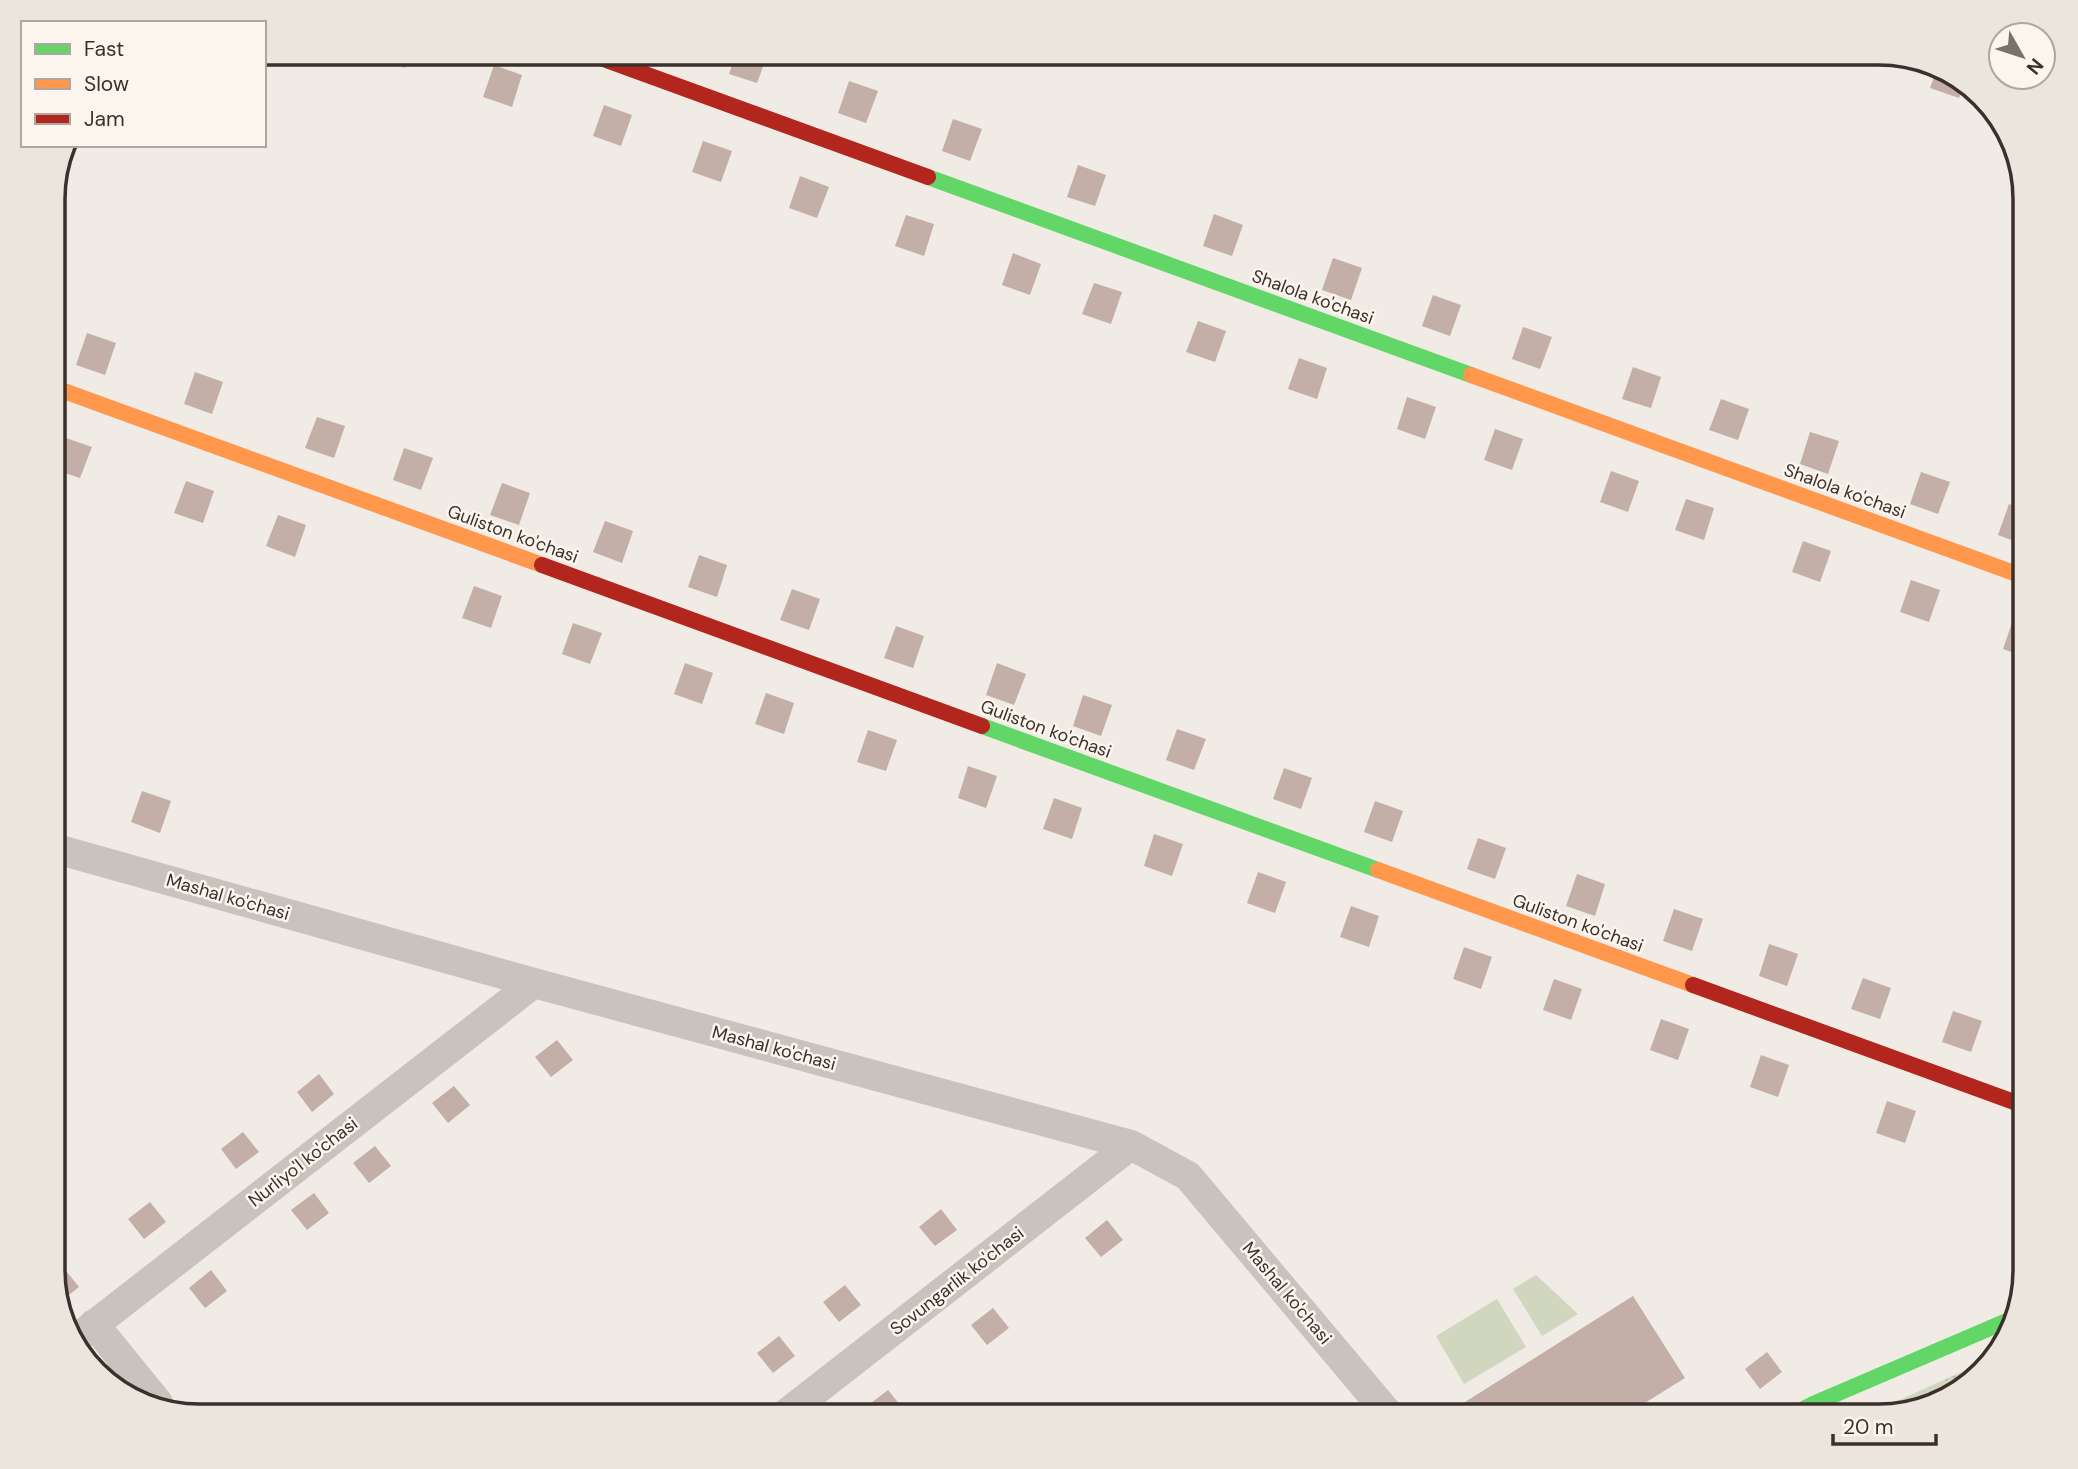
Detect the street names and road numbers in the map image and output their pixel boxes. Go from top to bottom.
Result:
street label: Shalola ko'chasi [1249,264,1377,330]
street label: Shalola ko'chasi [1781,458,1909,524]
street label: Guliston ko'chasi [444,499,582,569]
street label: Guliston ko'chasi [977,694,1115,764]
street label: Mashal ko'chasi [164,868,292,926]
street label: Guliston ko'chasi [1509,888,1647,958]
street label: Mashal ko'chasi [709,1020,839,1076]
street label: Nurliyo'l ko'chasi [243,1112,363,1212]
street label: Sovungarlik ko'chasi [885,1221,1029,1341]
street label: Mashal ko'chasi [1237,1237,1337,1349]

